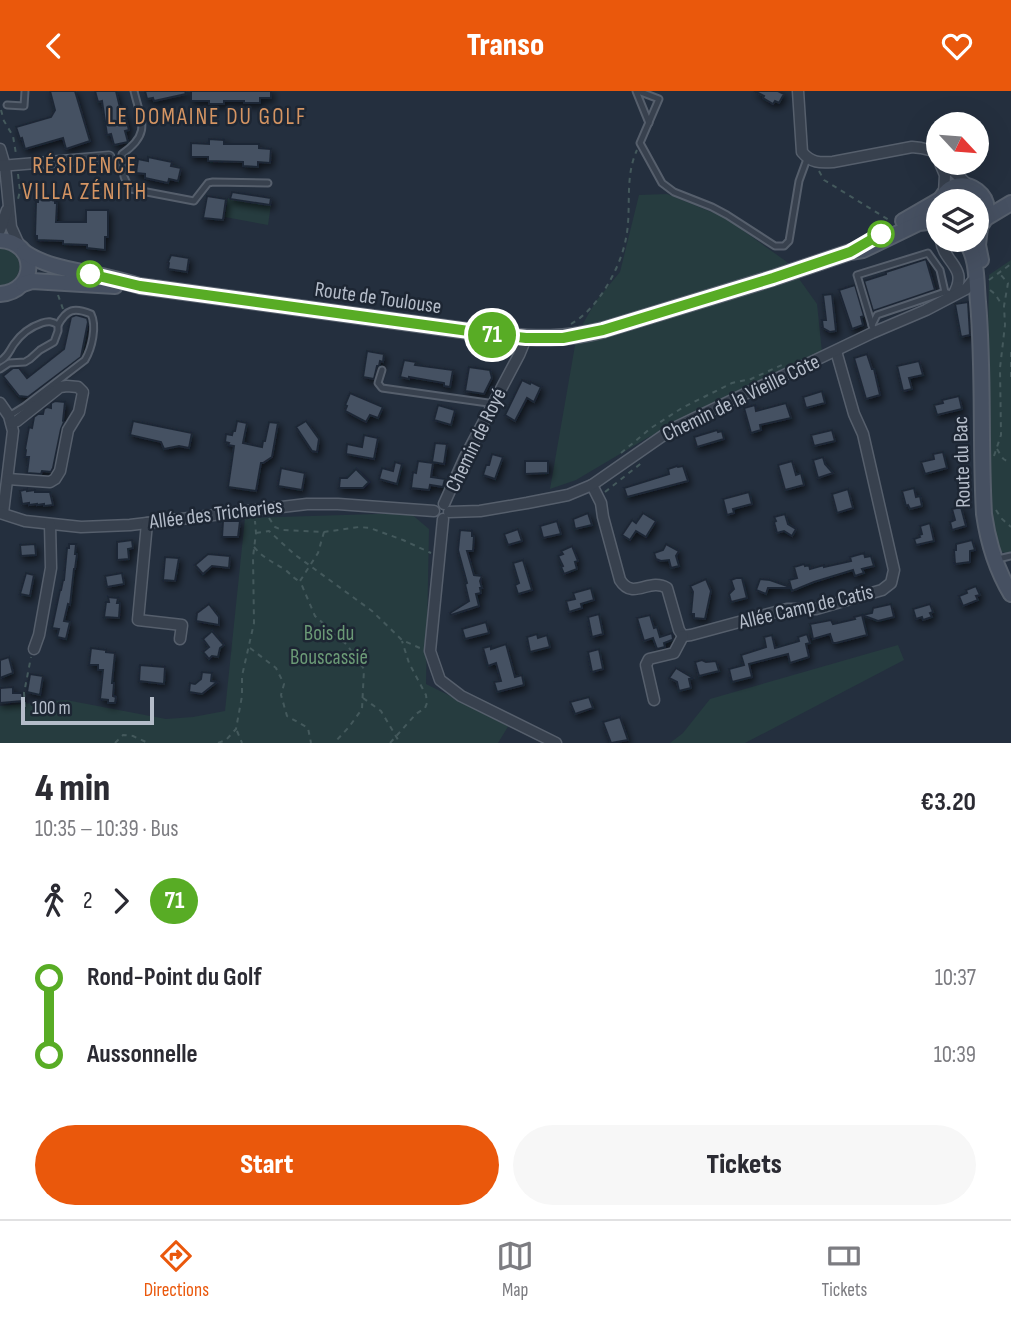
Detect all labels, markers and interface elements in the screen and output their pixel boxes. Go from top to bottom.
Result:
text: Transo [467,26,544,65]
icon: back [35,27,73,65]
icon: heart [938,27,976,65]
district label: LE DOMAINE DU GOLF [107,103,307,131]
north arrow [926,112,989,175]
map controls [926,112,989,252]
district label: RÉSIDENCE VILLA ZÉNITH [22,152,148,206]
button: layers [926,189,989,252]
unlabelled marker [868,221,894,247]
unlabelled marker [77,261,103,287]
street label: Route de Toulouse [313,277,443,319]
line badge: 71 [461,312,524,358]
text: 71 [482,320,502,349]
street label: Chemin de la Vieille Côte [658,349,824,447]
street label: Chemin de Royé [440,384,512,496]
street label: Route du Bac [948,416,976,508]
street label: Allée des Tricheries [147,493,284,535]
street label: Allée Camp de Catis [735,579,876,635]
park label: Bois du Bouscassié [290,621,368,670]
scale bar [21,694,154,726]
text: 100 m [32,697,71,720]
text: 4 min [35,766,110,811]
text: €3.20 [920,787,976,818]
text: 10:35 – 10:39 · Bus [35,815,179,843]
icon: walk [35,882,73,920]
icon: forward [102,882,140,920]
text: 71 [164,886,184,915]
text: 2 [83,887,92,915]
text: Rond-Point du Golf [87,962,262,993]
text: 10:37 [935,964,976,992]
text: Aussonnelle [87,1039,198,1070]
text: 10:39 [934,1041,976,1069]
button: Start [35,1125,499,1205]
button: Tickets [513,1125,976,1205]
tab: Directions [144,1237,209,1302]
tab: Map [496,1237,534,1302]
tab: Tickets [821,1237,867,1302]

